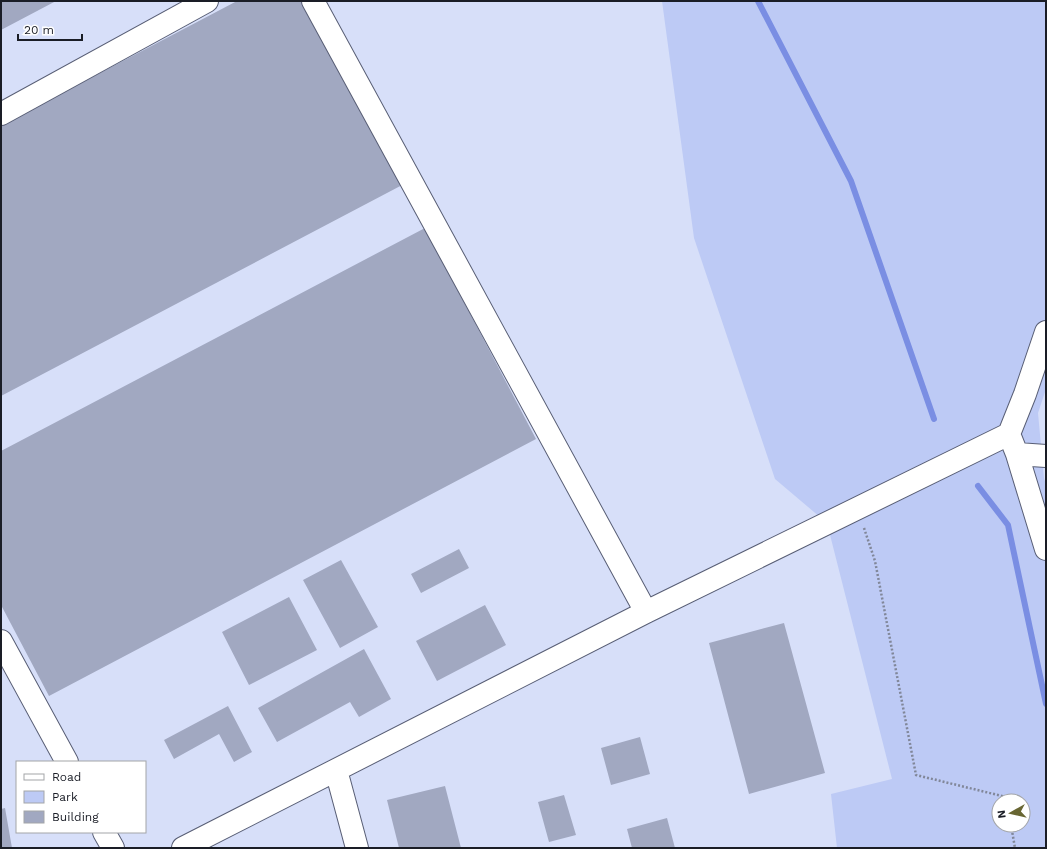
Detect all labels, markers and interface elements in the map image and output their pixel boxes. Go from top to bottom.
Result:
scale bar [18,16,82,42]
text: 20 m [24,23,54,37]
legend [16,761,146,833]
text: Road [52,770,81,784]
text: Park [52,790,78,804]
north arrow [991,793,1031,833]
text: N [995,809,1009,819]
text: Building [52,810,99,824]

